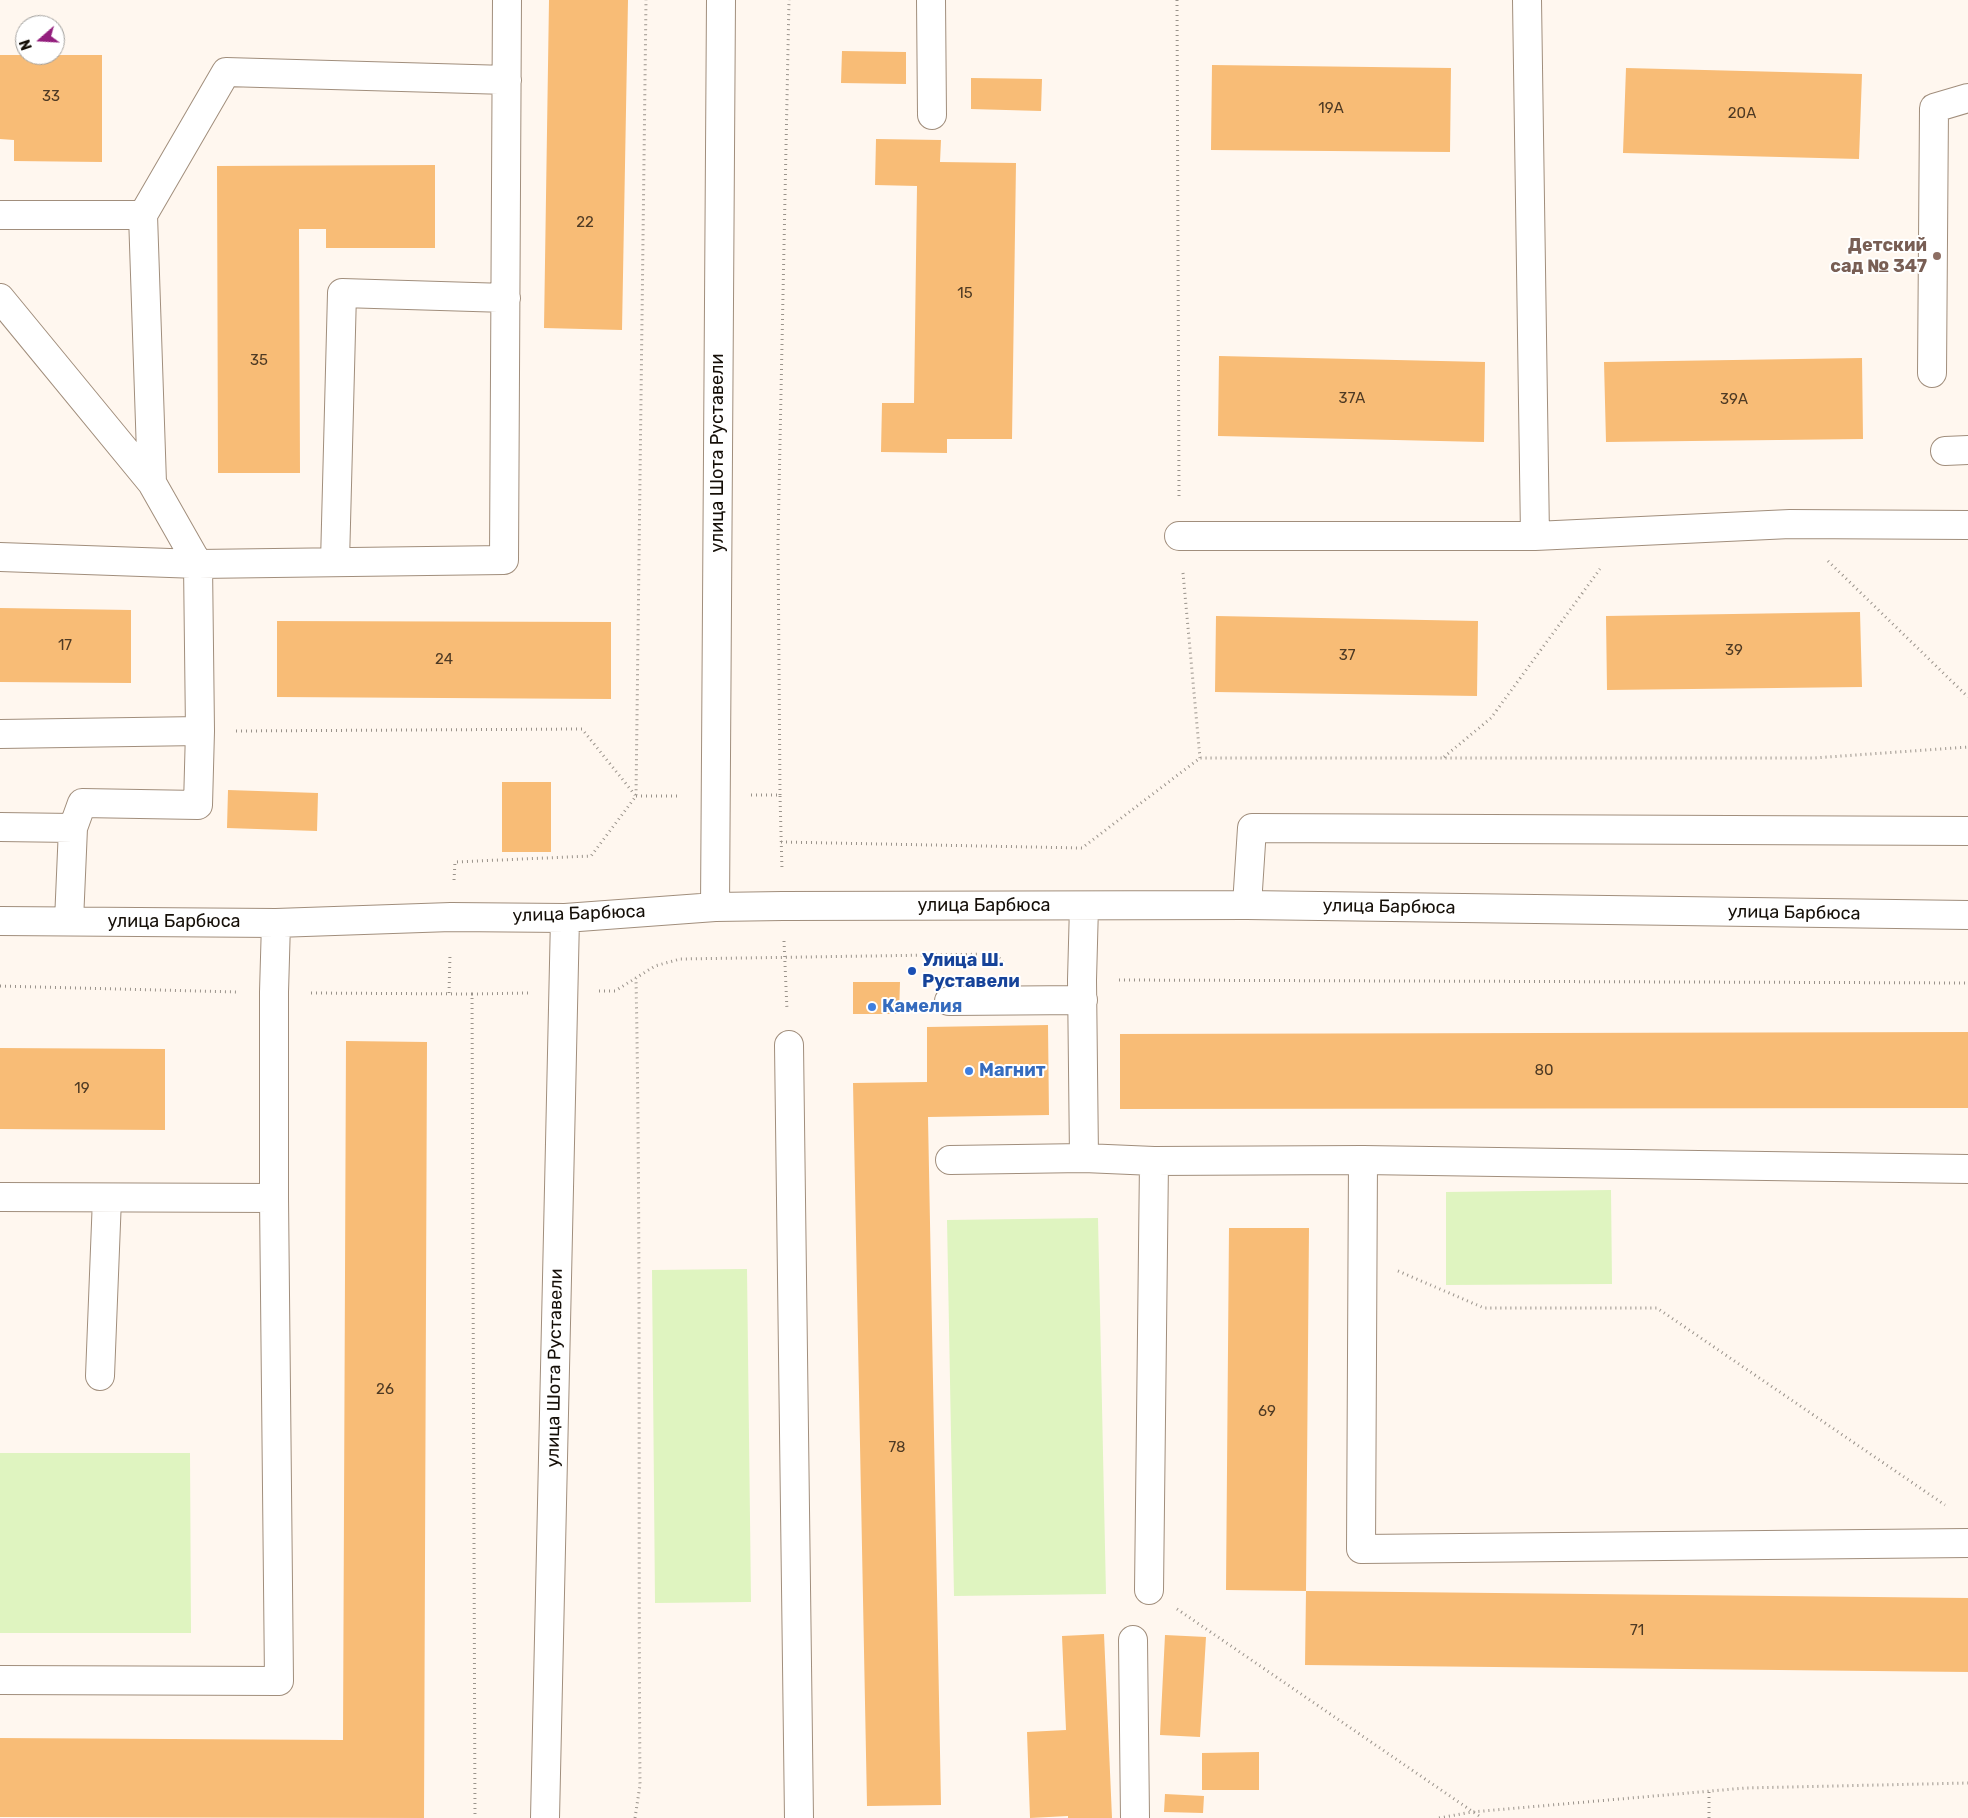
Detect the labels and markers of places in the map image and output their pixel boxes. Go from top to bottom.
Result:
place label: Детский сад № 347 [1830,235,1927,278]
marker: Детский сад № 347 [1931,250,1943,262]
place label: Улица Ш. Руставели [922,950,1020,992]
marker: Улица Ш. Руставели [906,965,918,977]
place label: Камелия [882,996,962,1018]
marker: Камелия [866,1001,878,1013]
place label: Магнит [979,1060,1046,1082]
marker: Магнит [963,1065,975,1077]

